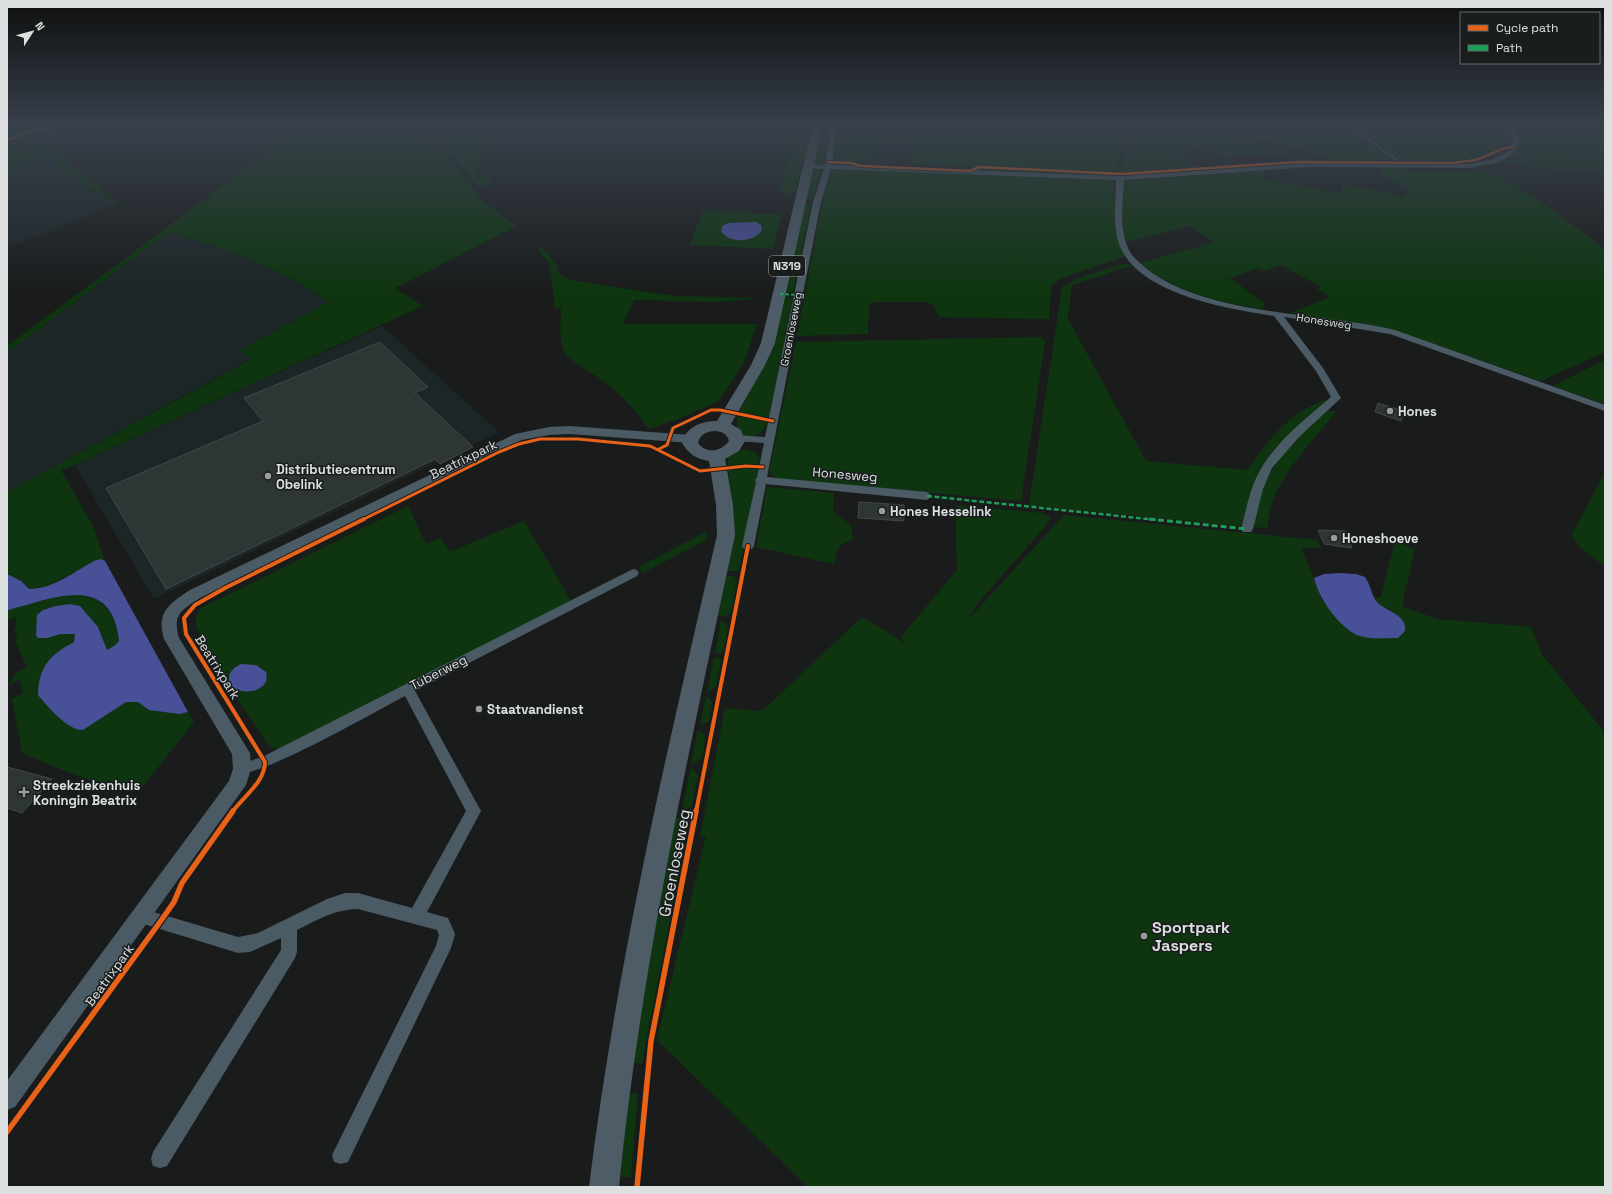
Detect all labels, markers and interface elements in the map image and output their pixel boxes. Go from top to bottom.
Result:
north arrow [12,12,52,52]
legend [1460,12,1600,64]
text: N [32,19,48,33]
text: Cycle path [1496,20,1558,36]
text: Path [1496,40,1522,56]
road number: N319 [769,256,805,276]
street label: Groenloseweg [777,291,805,367]
street label: Honesweg [1296,310,1352,332]
place label: Hones [1398,403,1437,420]
marker: Hones [1385,406,1395,416]
street label: Beatrixpark [427,436,500,483]
place label: Distributiecentrum Obelink [276,461,396,493]
street label: Honesweg [812,463,878,486]
marker: Distributiecentrum Obelink [263,471,273,481]
place label: Hones Hesselink [890,503,992,520]
marker: Hones Hesselink [877,506,887,516]
place label: Honeshoeve [1342,530,1419,547]
marker: Honeshoeve [1329,533,1339,543]
street label: Beatrixpark [191,632,244,703]
street label: Tuberweg [407,651,470,694]
place label: Staatvandienst [487,701,584,718]
marker: Staatvandienst [474,704,484,714]
place label: Streekziekenhuis Koningin Beatrix [33,777,141,809]
marker: Streekziekenhuis Koningin Beatrix [18,786,30,798]
street label: Groenloseweg [654,807,695,919]
place label: Sportpark Jaspers [1152,917,1230,956]
marker: Sportpark Jaspers [1139,931,1149,941]
street label: Beatrixpark [81,941,138,1010]

